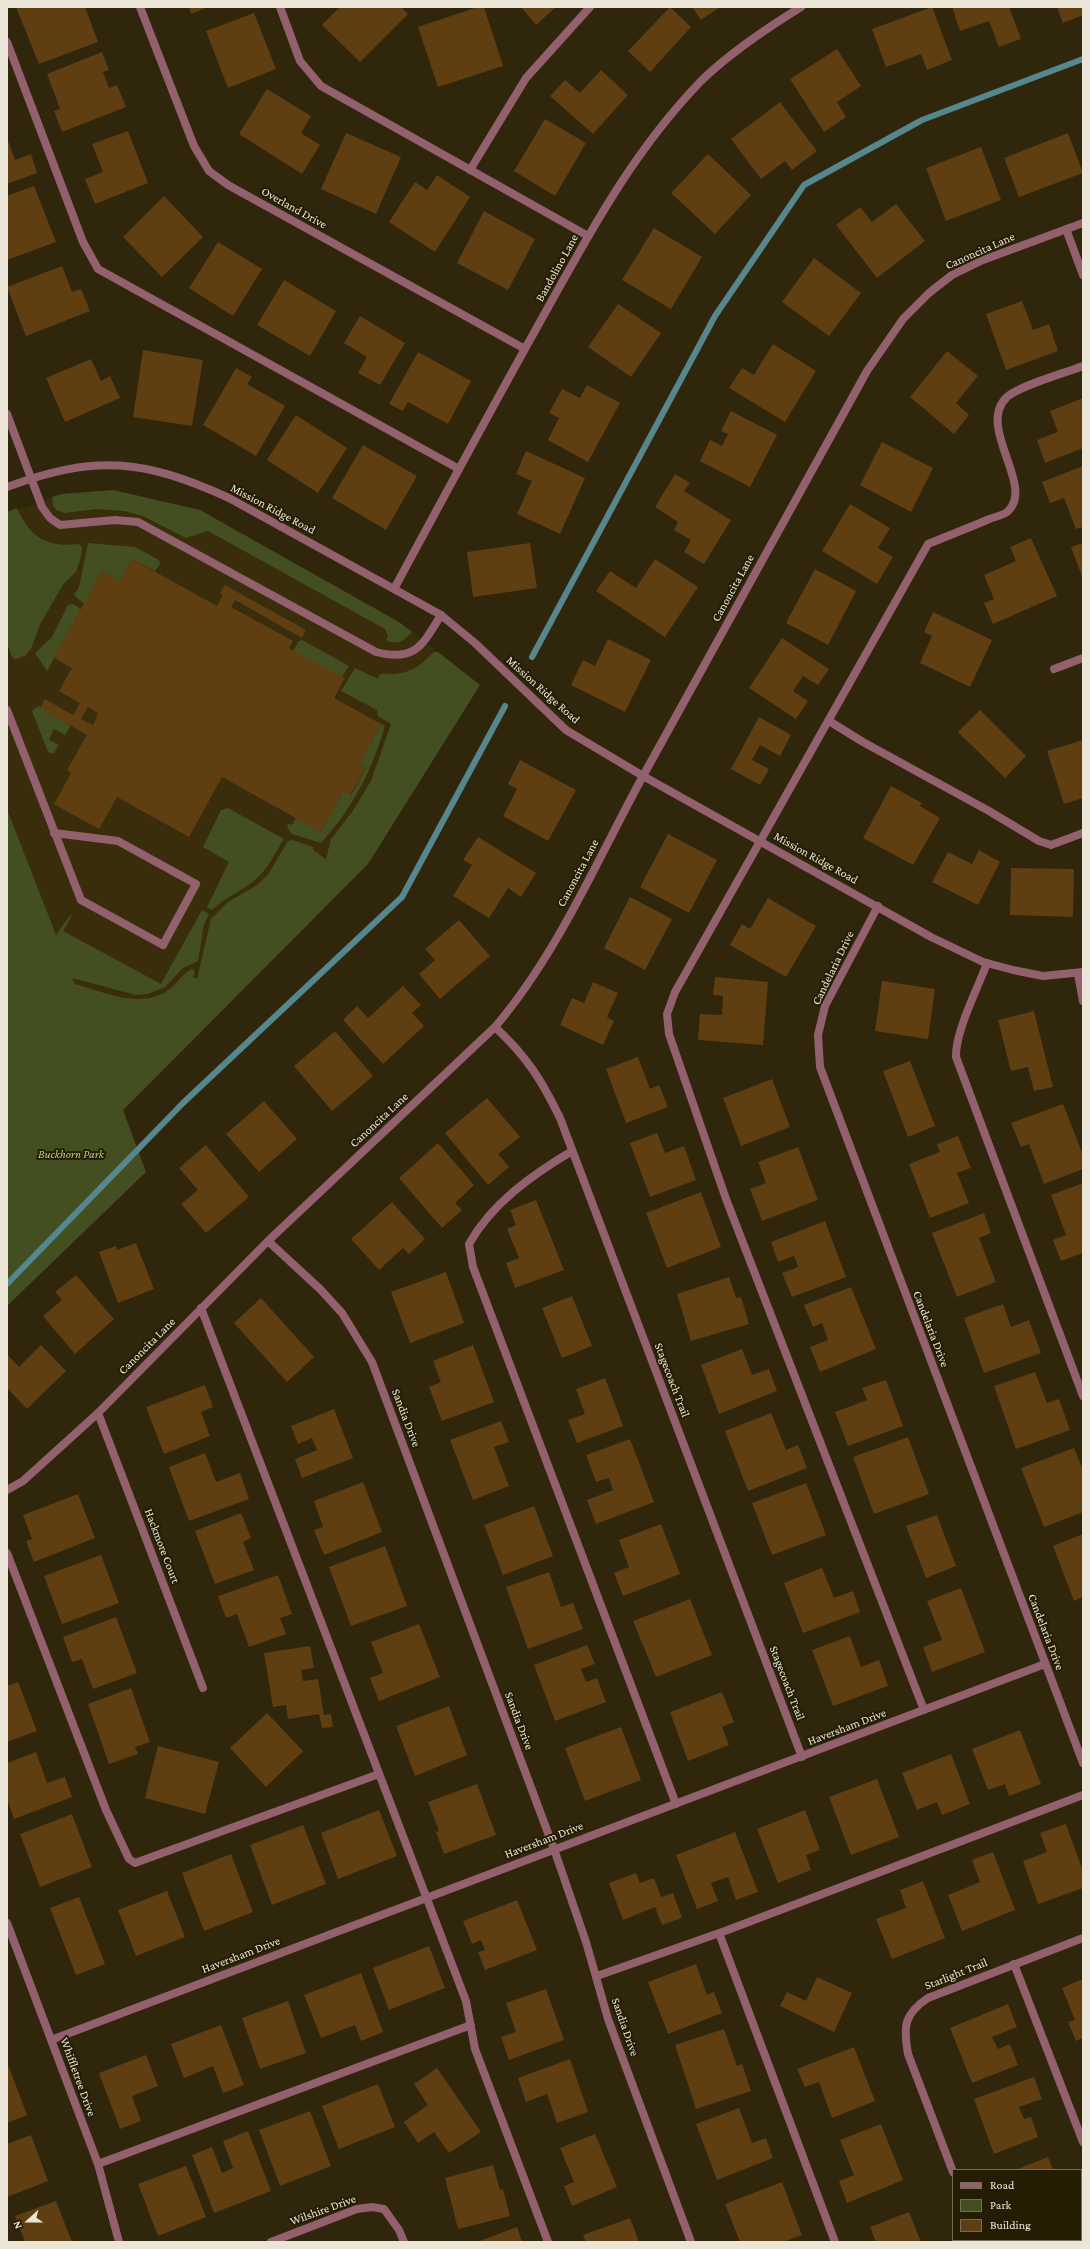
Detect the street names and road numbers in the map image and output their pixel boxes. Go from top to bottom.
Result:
street label: Overland Drive [259,184,329,232]
street label: Canoncita Lane [943,229,1017,273]
street label: Bandolino Lane [533,232,581,304]
street label: Mission Ridge Road [228,481,318,537]
street label: Canoncita Lane [709,552,757,624]
street label: Mission Ridge Road [503,653,583,727]
street label: Mission Ridge Road [771,829,861,887]
street label: Canoncita Lane [554,837,602,909]
street label: Candelaria Drive [809,929,857,1007]
street label: Canoncita Lane [347,1089,411,1151]
street label: Candelaria Drive [910,1289,952,1369]
street label: Canoncita Lane [116,1315,178,1377]
street label: Stagecoach Trail [651,1341,693,1419]
street label: Sandia Drive [388,1387,424,1449]
street label: Hackmore Court [141,1507,183,1585]
street label: Candelaria Drive [1025,1592,1067,1672]
street label: Stagecoach Trail [766,1644,808,1722]
street label: Sandia Drive [501,1690,537,1752]
street label: Haversham Drive [806,1705,888,1749]
street label: Haversham Drive [503,1818,585,1862]
street label: Haversham Drive [200,1933,282,1977]
street label: Starlight Trail [923,1955,989,1993]
street label: Sandia Drive [608,1996,642,2058]
street label: Whiffletree Drive [57,2036,99,2118]
street label: Wilshire Drive [288,2191,358,2229]

